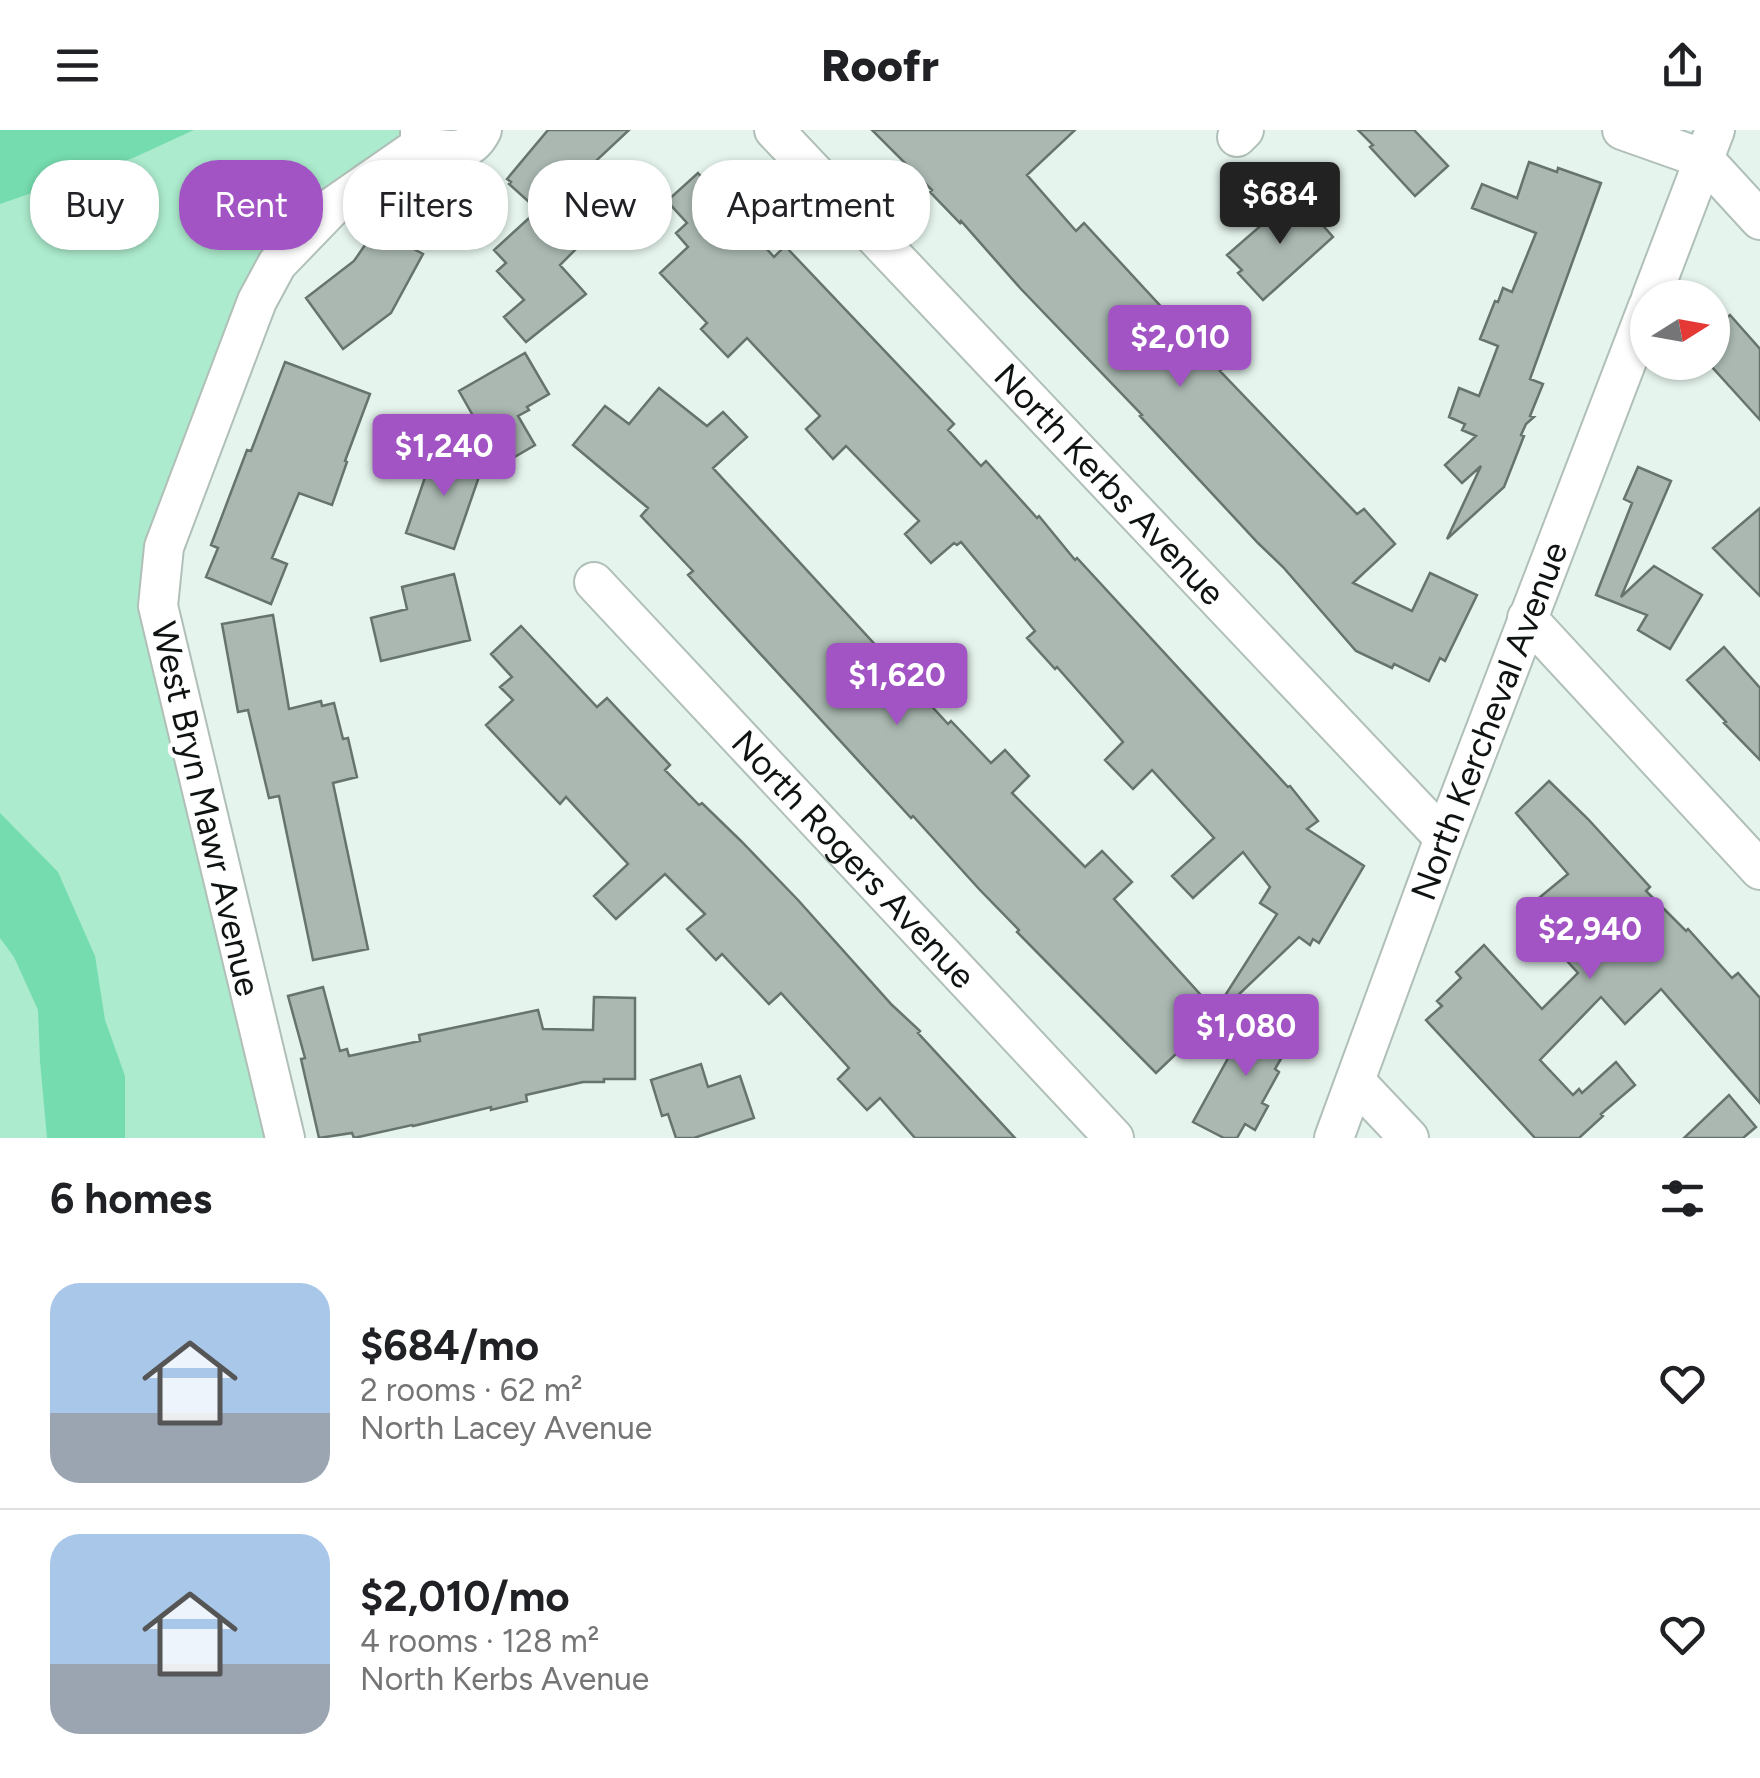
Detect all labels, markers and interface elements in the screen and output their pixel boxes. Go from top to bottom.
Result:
icon: menu [50,38,105,93]
text: Roofr [821,38,939,92]
icon: share [1655,38,1710,93]
chip: Buy [30,160,159,250]
chip: Rent [179,160,323,250]
chip: Filters [343,160,508,250]
chip: New [528,160,672,250]
chip: Apartment [692,160,930,250]
pin: $684 [1221,162,1339,247]
text: $684 [1242,175,1318,213]
north arrow [1630,280,1730,380]
map controls [1630,280,1730,380]
pin: $2,010 [1099,305,1261,390]
text: $2,010 [1130,318,1230,356]
street label: North Kerbs Avenue [985,355,1233,614]
pin: $1,240 [363,414,525,499]
text: $1,240 [395,427,493,465]
street label: North Kercheval Avenue [1402,536,1577,906]
street label: West Bryn Mawr Avenue [142,618,270,1000]
pin: $1,620 [816,643,978,728]
text: $1,620 [848,656,946,694]
street label: North Rogers Avenue [723,722,984,997]
pin: $2,940 [1509,897,1671,982]
text: $2,940 [1538,910,1642,948]
pin: $1,080 [1165,994,1327,1079]
text: $1,080 [1196,1007,1296,1045]
icon: filters [1655,1171,1710,1226]
text: 6 homes [50,1173,212,1224]
text: $684/mo [360,1320,539,1371]
icon: home [130,1323,250,1443]
icon: heart [1655,1356,1710,1411]
text: 2 rooms · 62 m² [360,1371,583,1409]
text: North Lacey Avenue [360,1409,652,1447]
text: $2,010/mo [360,1571,570,1622]
icon: home [130,1574,250,1694]
icon: heart [1655,1607,1710,1662]
text: 4 rooms · 128 m² [360,1622,599,1660]
text: North Kerbs Avenue [360,1660,649,1698]

